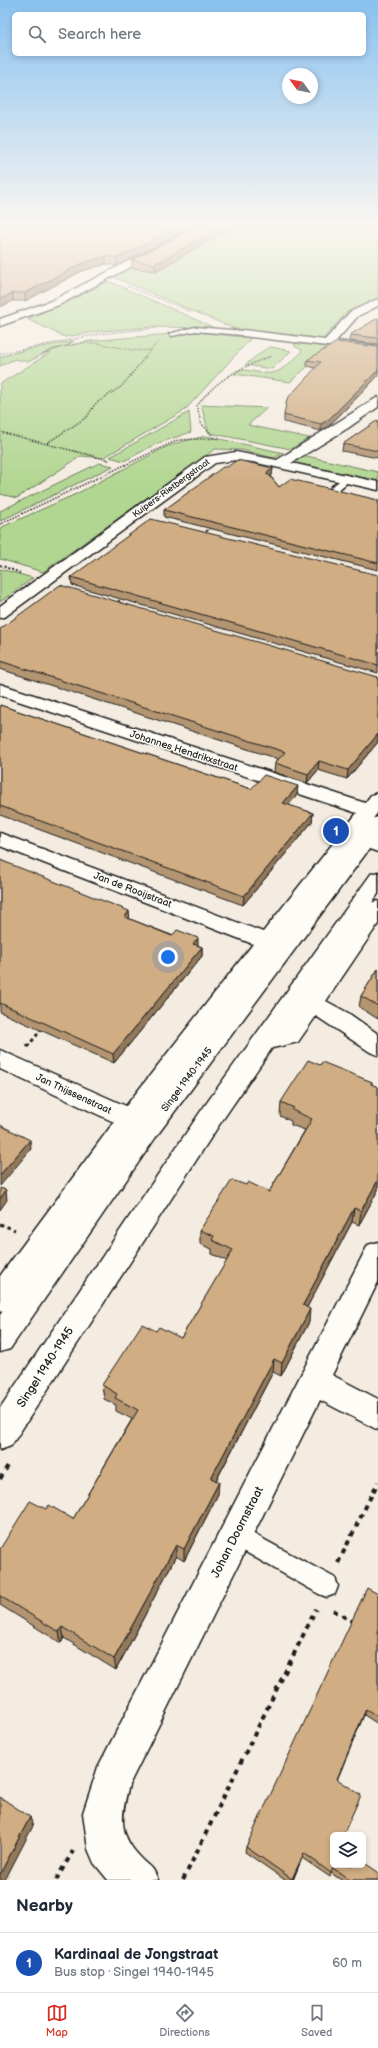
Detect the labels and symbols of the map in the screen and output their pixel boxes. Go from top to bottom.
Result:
north arrow [282,68,318,104]
street label: Kuipers-Rietbergstraat [131,457,212,520]
street label: Johannes Hendrikxstraat [128,728,239,774]
pin: 1 [323,816,349,846]
street label: Jan de Rooijstraat [92,870,173,910]
your location [158,947,178,967]
street label: Singel 1940-1945 [159,1045,215,1114]
street label: Jan Thijssenstraat [34,1071,113,1117]
street label: Singel 1940-1945 [14,1324,77,1410]
street label: Johan Doornstraat [208,1484,267,1580]

